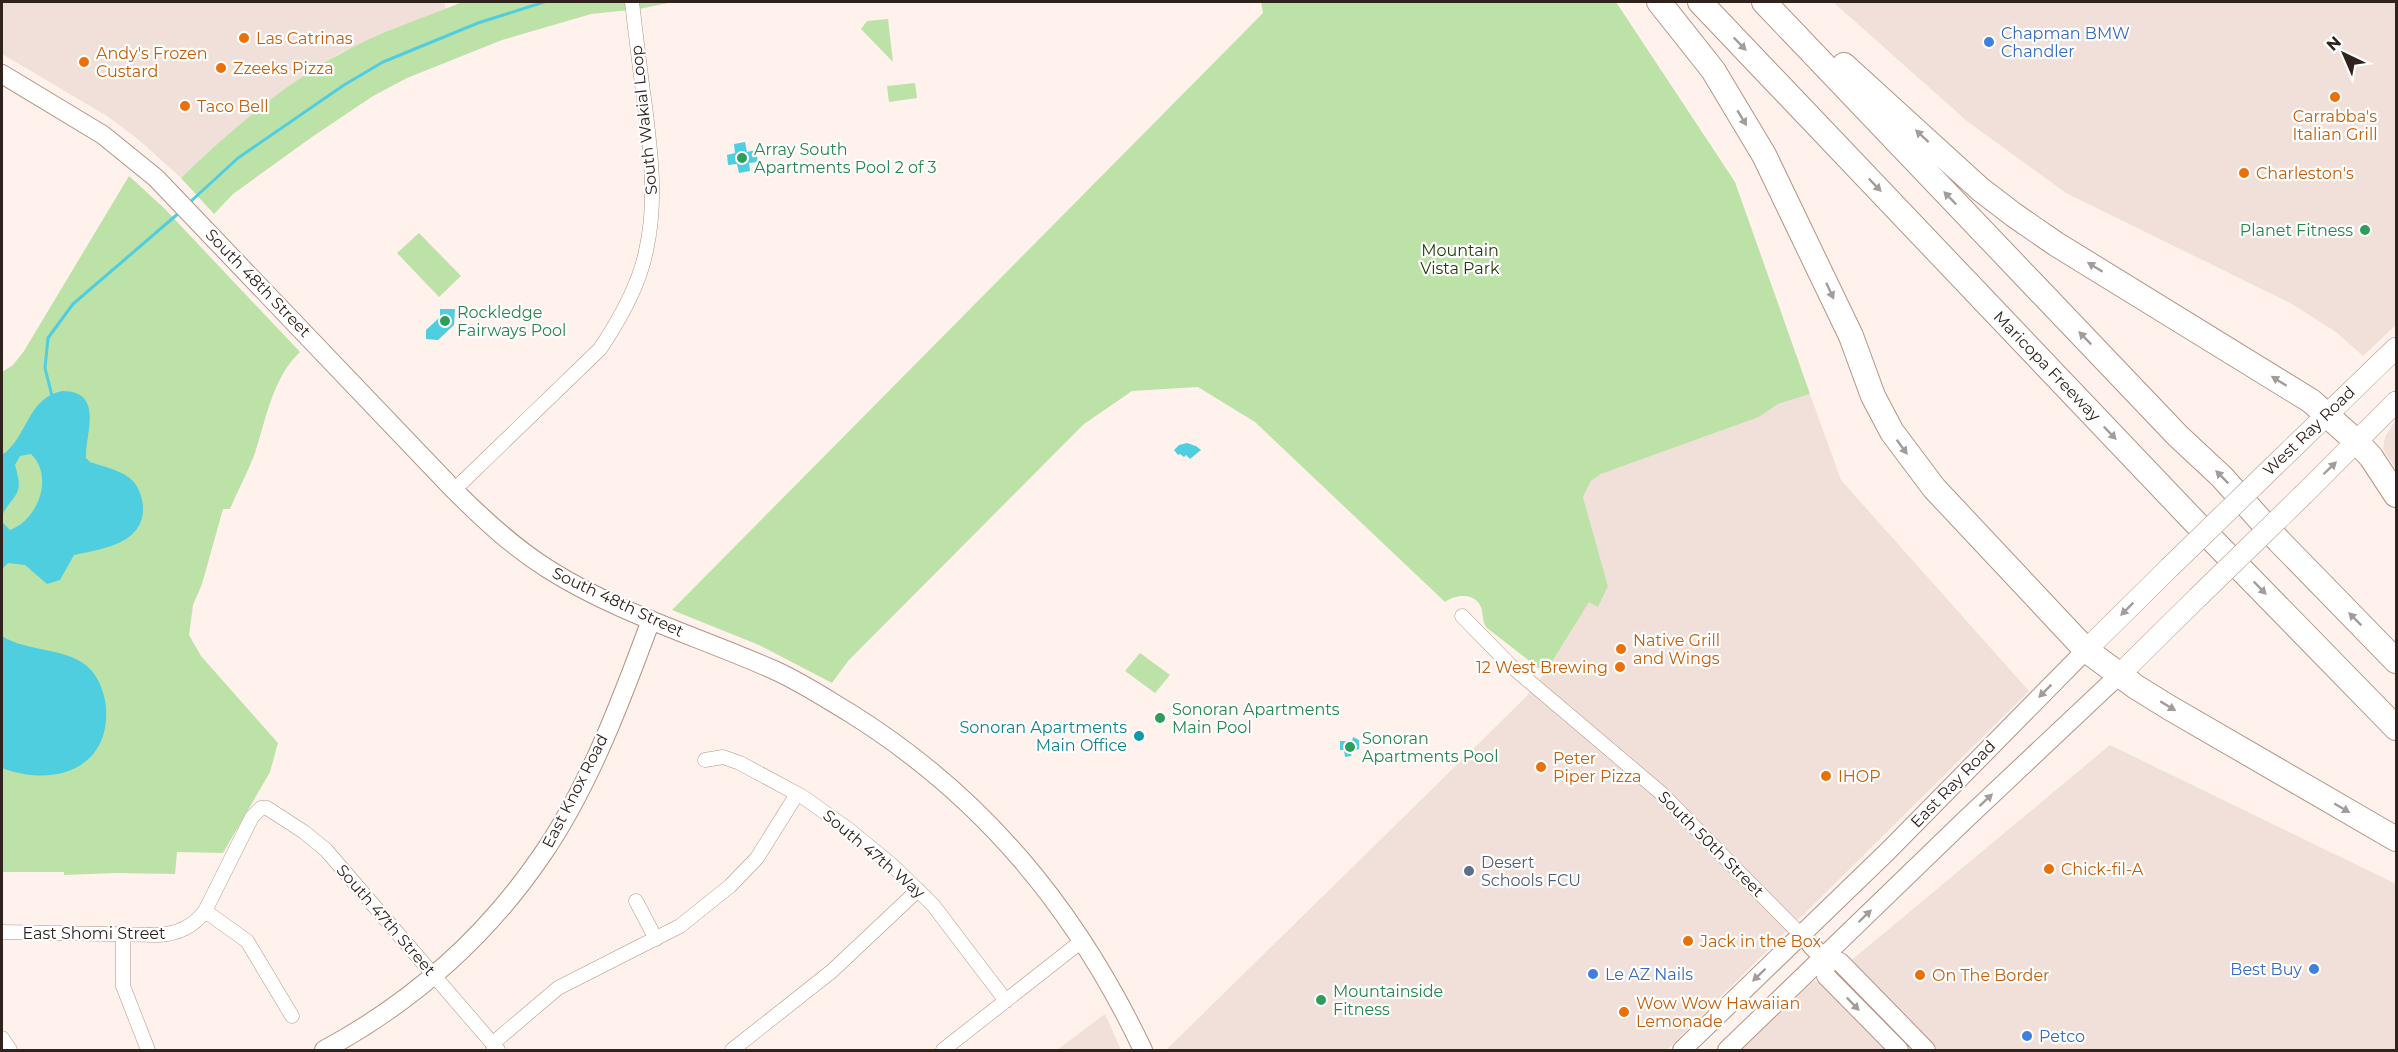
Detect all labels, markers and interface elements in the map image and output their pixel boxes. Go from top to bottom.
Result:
place label: Chapman BMW Chandler [2001,24,2130,61]
north arrow [2314,24,2374,84]
place label: Las Catrinas [256,29,353,48]
marker: Las Catrinas [237,31,251,45]
text: N [2323,32,2345,55]
marker: Chapman BMW Chandler [1982,35,1996,49]
one-way arrow [1733,36,1746,51]
place label: Andy's Frozen Custard [96,44,208,81]
street label: South Wakial Loop [627,44,661,196]
marker: Andy's Frozen Custard [77,55,91,69]
place label: Zzeeks Pizza [233,59,334,78]
marker: Zzeeks Pizza [214,61,228,75]
marker: Carrabba's Italian Grill [2328,90,2342,104]
place label: Taco Bell [197,97,269,116]
marker: Taco Bell [178,99,192,113]
place label: Carrabba's Italian Grill [2292,107,2378,144]
one-way arrow [1736,110,1747,126]
one-way arrow [1915,130,1929,144]
place label: Array South Apartments Pool 2 of 3 [754,140,937,177]
marker: Array South Apartments Pool 2 of 3 [735,151,749,165]
place label: Charleston's [2256,164,2354,183]
marker: Charleston's [2237,166,2251,180]
one-way arrow [1867,178,1881,192]
one-way arrow [1943,190,1957,205]
place label: Planet Fitness [2240,221,2353,240]
marker: Planet Fitness [2358,223,2372,237]
street label: South 48th Street [202,225,315,341]
park label: Mountain Vista Park [1420,241,1500,278]
one-way arrow [2087,262,2103,273]
one-way arrow [1825,283,1835,301]
place label: Rockledge Fairways Pool [457,303,566,340]
street label: Maricopa Freeway [1990,307,2105,425]
marker: Rockledge Fairways Pool [438,314,452,328]
one-way arrow [2078,331,2092,346]
one-way arrow [2271,375,2287,386]
street label: West Ray Road [2259,382,2359,480]
one-way arrow [2103,426,2117,441]
one-way arrow [1896,439,1908,454]
one-way arrow [2323,461,2338,475]
one-way arrow [2215,471,2229,485]
street label: South 48th Street [549,563,687,641]
one-way arrow [2253,581,2267,595]
one-way arrow [2120,602,2135,616]
one-way arrow [2349,613,2363,627]
place label: Native Grill and Wings [1633,631,1720,668]
marker: Native Grill and Wings [1614,642,1628,656]
place label: 12 West Brewing [1476,658,1608,677]
marker: 12 West Brewing [1613,660,1627,674]
one-way arrow [2038,684,2052,698]
place label: Sonoran Apartments Main Pool [1172,700,1340,737]
one-way arrow [2160,701,2176,712]
marker: Sonoran Apartments Main Pool [1153,711,1167,725]
place label: Sonoran Apartments Main Office [959,718,1127,755]
marker: Sonoran Apartments Main Office [1132,729,1146,743]
place label: Sonoran Apartments Pool [1362,729,1498,766]
street label: East Knox Road [538,731,612,851]
street label: East Ray Road [1907,736,1999,832]
marker: Sonoran Apartments Pool [1343,740,1357,754]
place label: Peter Piper Pizza [1553,749,1642,786]
marker: Peter Piper Pizza [1534,760,1548,774]
place label: IHOP [1838,767,1881,786]
marker: IHOP [1819,769,1833,783]
street label: South 50th Street [1654,787,1768,901]
one-way arrow [1979,793,1994,807]
one-way arrow [2334,802,2350,813]
street label: South 47th Way [819,806,929,902]
place label: Desert Schools FCU [1481,853,1581,890]
place label: Chick-fil-A [2061,860,2144,879]
street label: South 47th Street [333,861,440,980]
marker: Chick-fil-A [2042,862,2056,876]
marker: Desert Schools FCU [1462,864,1476,878]
one-way arrow [1858,910,1872,924]
street label: East Shomi Street [22,924,166,943]
place label: Jack in the Box [1699,932,1821,951]
marker: Jack in the Box [1681,934,1695,948]
place label: Best Buy [2230,960,2302,979]
marker: Best Buy [2307,962,2321,976]
place label: Le AZ Nails [1605,965,1693,984]
place label: On The Border [1932,966,2050,985]
marker: Le AZ Nails [1586,967,1600,981]
one-way arrow [1752,968,1766,982]
marker: On The Border [1913,968,1927,982]
place label: Mountainside Fitness [1333,982,1443,1019]
marker: Mountainside Fitness [1314,993,1328,1007]
place label: Wow Wow Hawaiian Lemonade [1636,994,1800,1031]
one-way arrow [1846,997,1860,1012]
marker: Wow Wow Hawaiian Lemonade [1617,1005,1631,1019]
place label: Petco [2039,1027,2085,1046]
marker: Petco [2020,1029,2034,1043]

